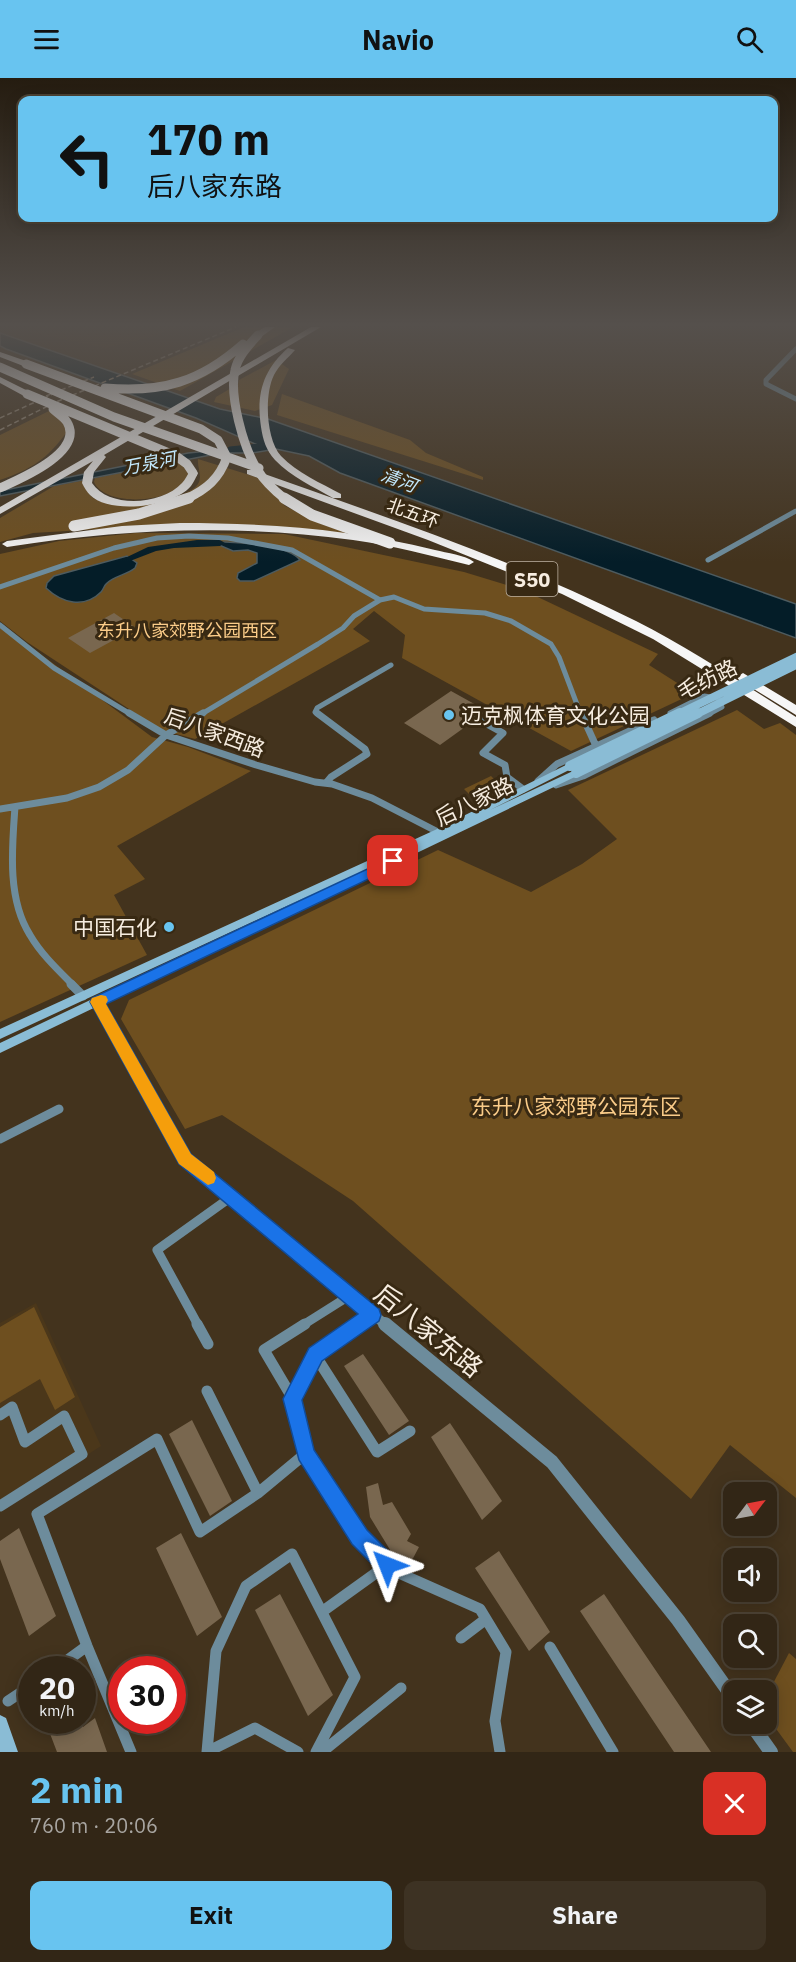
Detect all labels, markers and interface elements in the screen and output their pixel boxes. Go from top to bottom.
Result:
text: Navio [362,22,434,57]
icon: menu [30,23,63,56]
icon: search [733,23,766,56]
text: 170 m [147,112,270,167]
icon: left [48,120,126,198]
text: 后八家东路 [147,168,282,203]
water label: 万泉河 [120,446,181,479]
water label: 清河 [378,463,423,498]
street label: 北五环 [384,493,442,533]
road number: S50 [506,562,558,596]
park label: 东升八家郊野公园西区 [97,619,277,642]
street label: 毛纺路 [673,653,741,705]
street label: 后八家西路 [161,701,269,763]
place label: 迈克枫体育文化公园 [461,701,650,729]
marker: 迈克枫体育文化公园 [442,708,456,722]
street label: 后八家路 [430,770,518,832]
pin [367,835,418,886]
icon: arrive [376,844,409,877]
place label: 中国石化 [73,913,157,941]
marker: 中国石化 [162,920,176,934]
park label: 东升八家郊野公园东区 [471,1092,681,1120]
street label: 后八家东路 [368,1276,490,1384]
north arrow [723,1482,777,1536]
map controls [723,1482,777,1734]
position arrow [355,1533,419,1597]
button: sound [723,1548,777,1602]
button: search [723,1614,777,1668]
speed limit sign: 30 [108,1656,186,1734]
text: 20 [39,1668,75,1707]
button: layers [723,1680,777,1734]
text: km/h [39,1701,75,1720]
text: 2 min [30,1766,124,1813]
button: close [703,1772,766,1835]
text: 760 m · 20:06 [30,1812,158,1839]
button: Exit [30,1881,392,1950]
button: Share [404,1881,766,1950]

